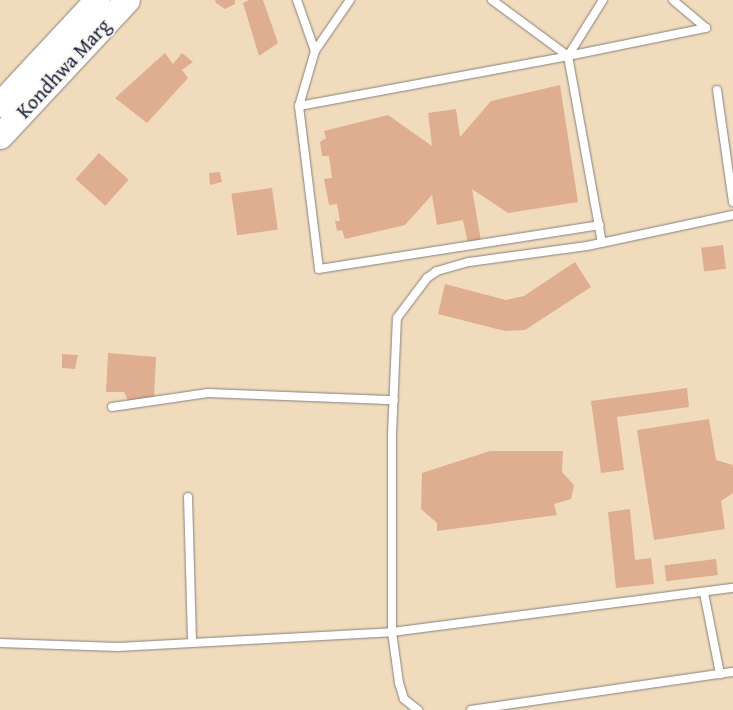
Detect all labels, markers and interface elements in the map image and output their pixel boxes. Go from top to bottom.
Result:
street label: Kondhwa Marg [11,13,115,123]

